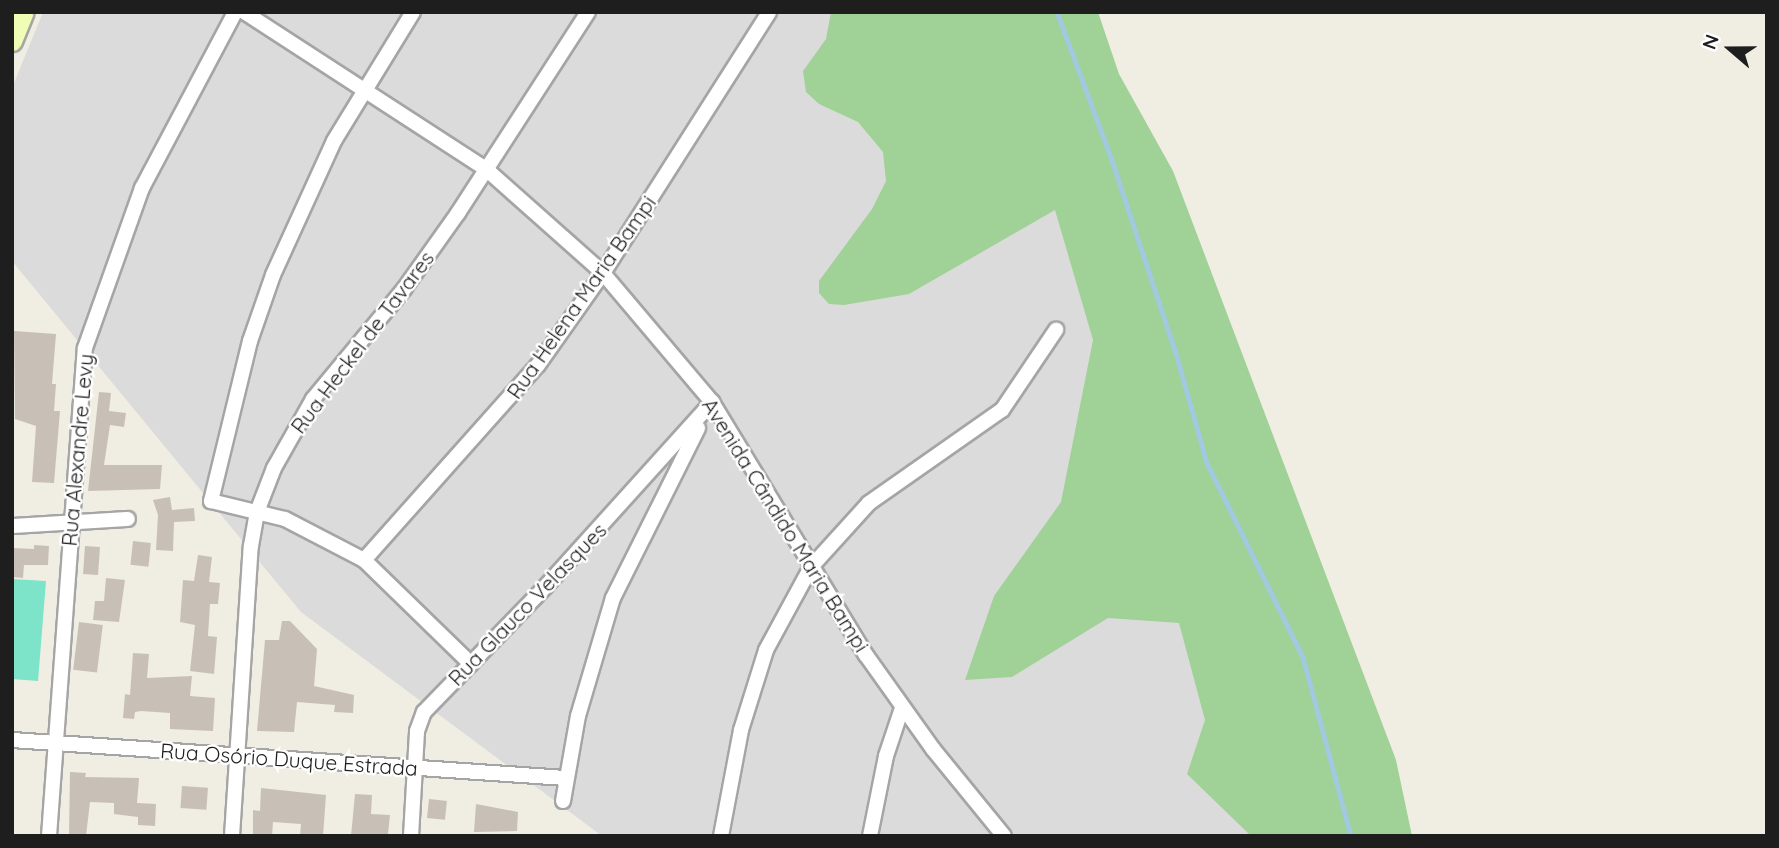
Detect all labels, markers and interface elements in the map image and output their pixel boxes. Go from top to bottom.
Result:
north arrow [1695,14,1765,84]
text: N [1697,31,1724,52]
street label: Rua Helena Maria Bampi [501,191,661,403]
street label: Rua Heckel de Tavares [285,246,439,438]
street label: Rua Alexandre Levy [56,353,98,547]
street label: Avenida Cândido Maria Bampi [697,393,875,657]
street label: Rua Glauco Velasques [443,517,611,691]
street label: Rua Osório Duque Estrada [159,737,419,781]

